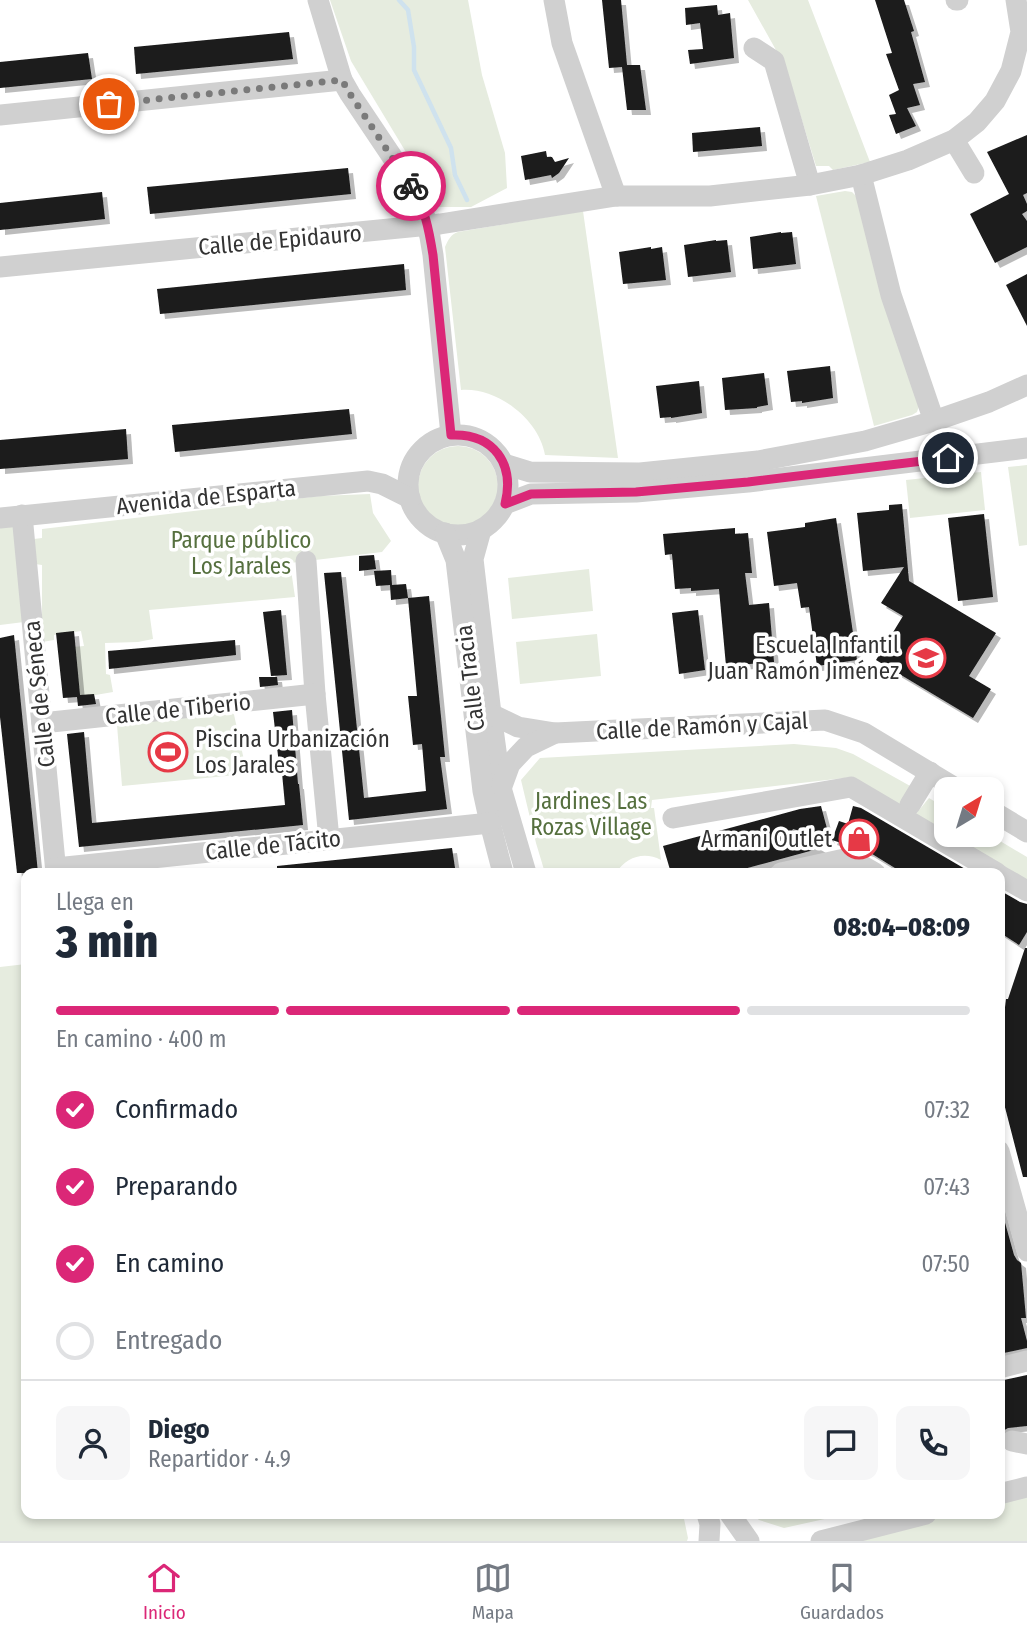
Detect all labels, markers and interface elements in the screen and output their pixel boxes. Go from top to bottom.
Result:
pin [79,74,139,134]
icon: bag [90,85,128,123]
courier [376,151,446,221]
icon: bike [392,167,430,205]
street label: Calle de Epidauro [197,219,363,261]
pin [918,428,978,488]
icon: home [929,439,967,477]
street label: Avenida de Esparta [115,474,297,520]
park label: Parque público Los Jarales [171,526,311,580]
street label: Calle de Séneca [17,619,61,769]
street label: Calle Tracia [450,623,490,733]
place label: Escuela Infantil Juan Ramón Jiménez [707,631,899,685]
school or university icon: Escuela Infantil Juan Ramón Jiménez [905,637,947,679]
street label: Calle de Tiberio [104,687,252,731]
street label: Calle de Ramón y Cajal [595,706,809,746]
place label: Piscina Urbanización Los Jarales [195,725,390,779]
sports icon: Piscina Urbanización Los Jarales [147,731,189,773]
north arrow [934,777,1004,847]
map controls [934,777,1004,847]
park label: Jardines Las Rozas Village [530,787,652,841]
shop icon: Armani Outlet [838,818,880,860]
street label: Calle de Tácito [204,824,342,866]
place label: Armani Outlet [701,825,832,853]
text: Llega en [56,888,134,916]
text: 08:04–08:09 [833,912,970,943]
text: 3 min [56,914,158,969]
text: En camino · 400 m [56,1025,227,1053]
icon: check [56,1091,94,1129]
text: Confirmado [115,1094,238,1125]
text: 07:32 [924,1096,970,1124]
icon: check [56,1168,94,1206]
text: Preparando [115,1171,238,1202]
text: 07:43 [923,1173,970,1201]
icon: check [56,1245,94,1283]
text: En camino [115,1248,224,1279]
text: 07:50 [922,1250,970,1278]
text: Entregado [115,1325,222,1356]
button: person [56,1406,130,1480]
button: chat [804,1406,878,1480]
button: phone [896,1406,970,1480]
text: Diego [148,1414,210,1445]
text: Repartidor · 4.9 [148,1445,291,1473]
tab: Inicio [143,1559,186,1624]
tab: Mapa [472,1559,514,1624]
tab: Guardados [800,1559,884,1624]

